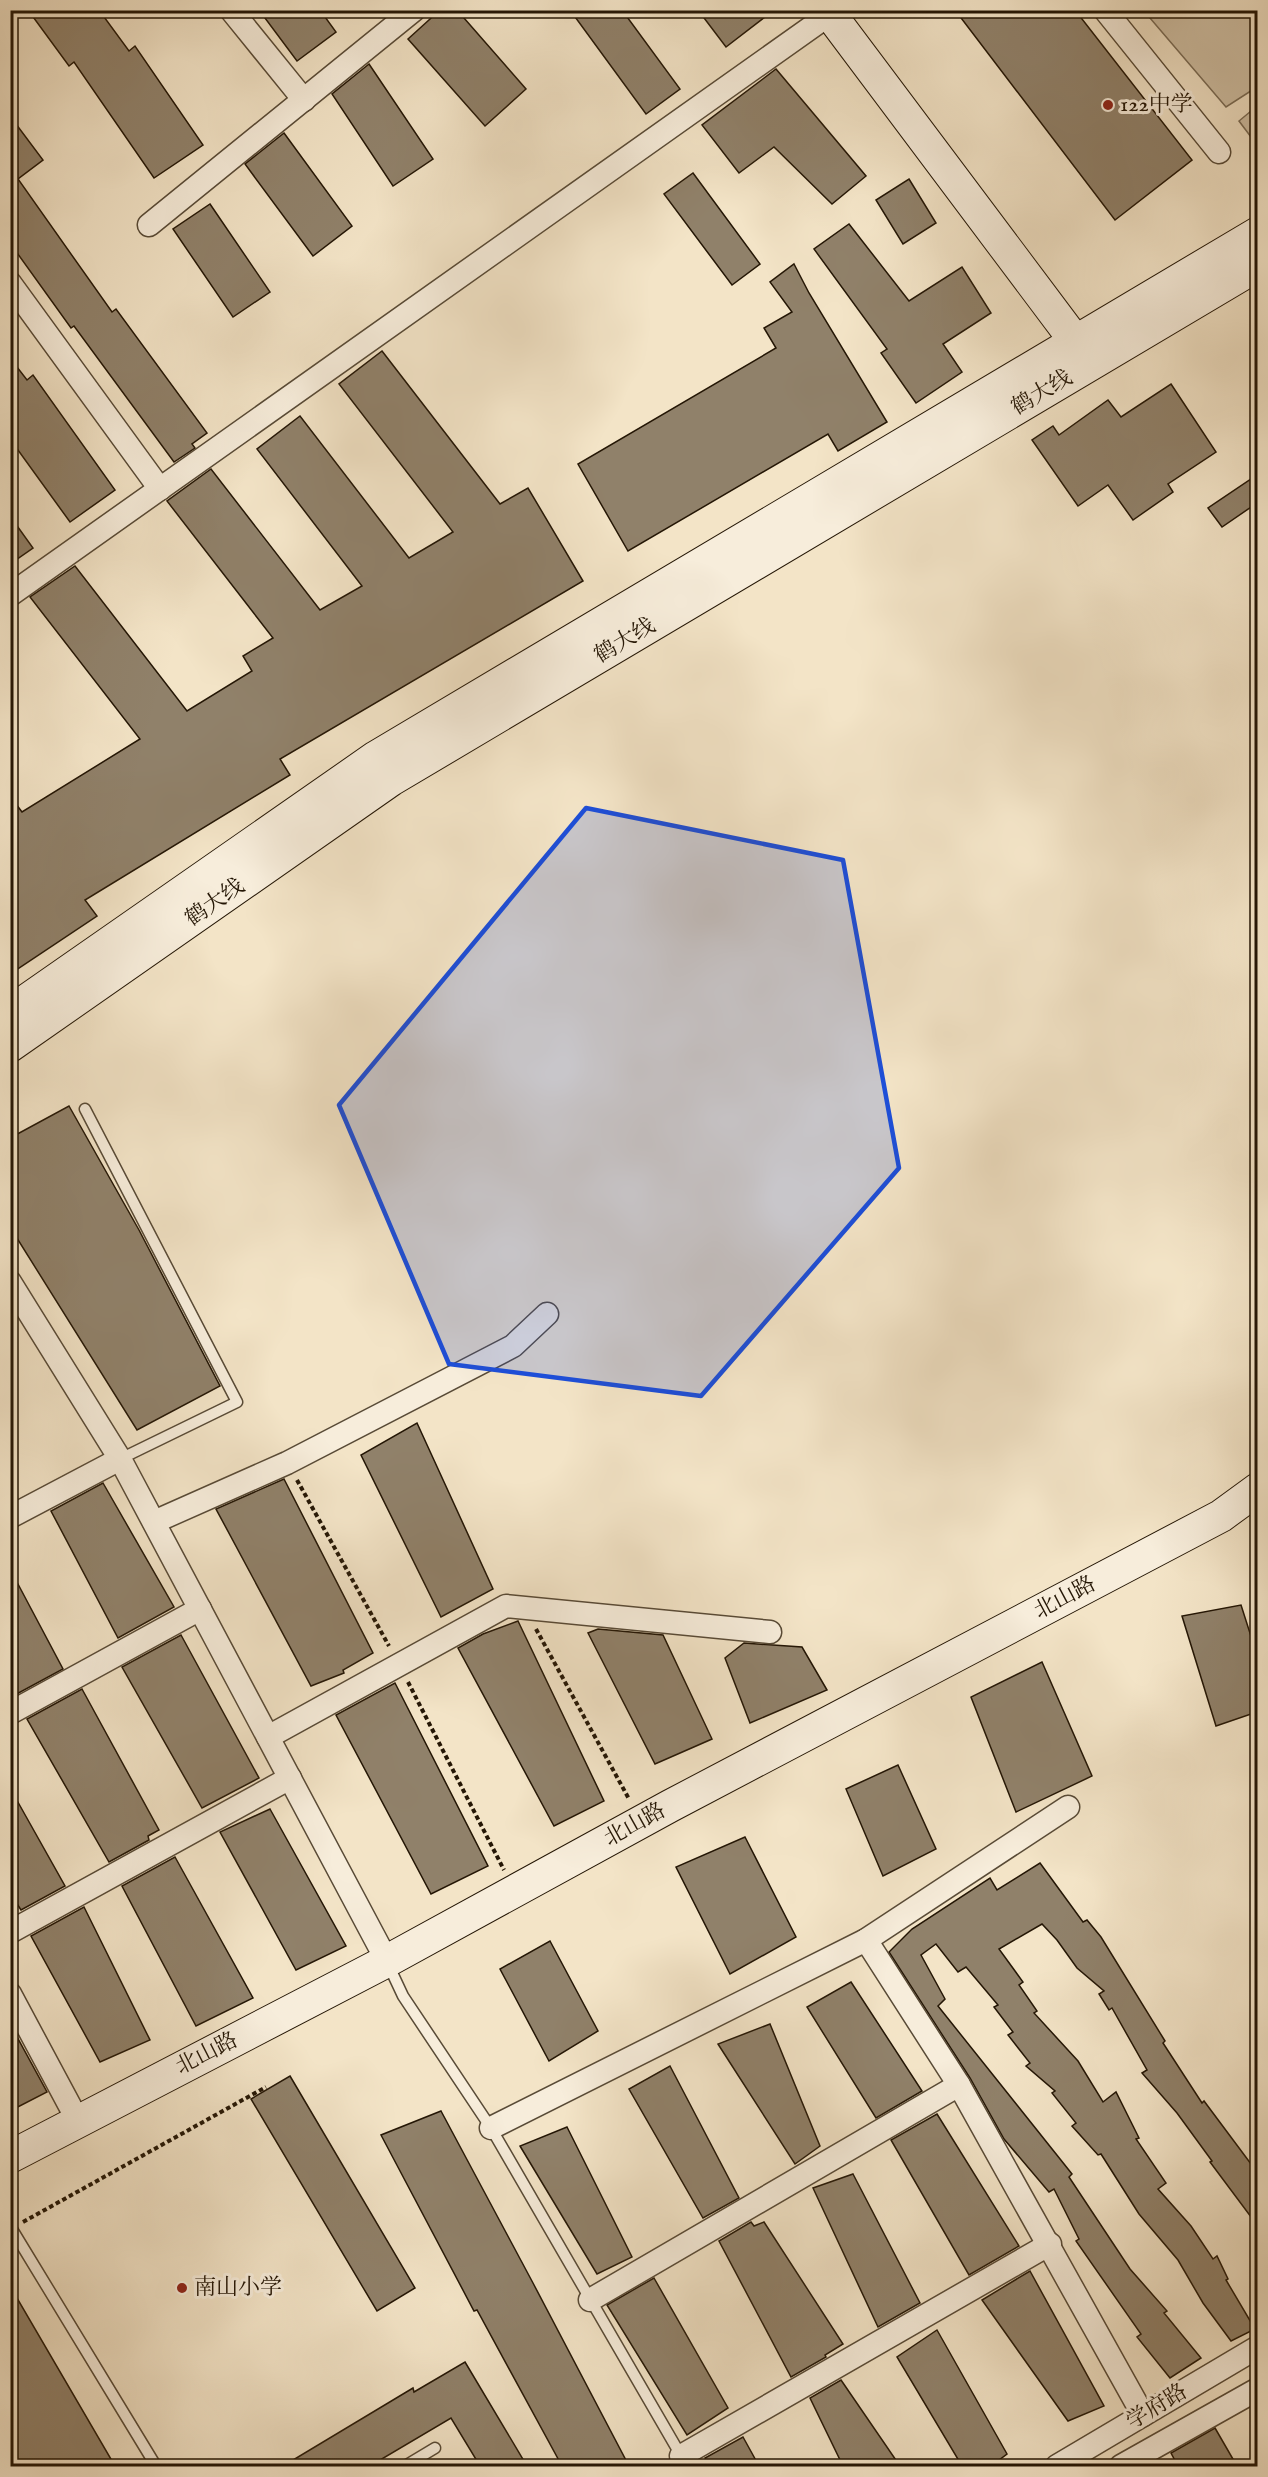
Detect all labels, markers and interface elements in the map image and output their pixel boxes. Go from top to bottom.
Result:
place label: 122中学 [1120,91,1193,119]
marker: 122中学 [1101,98,1115,112]
street label: 鹤大线 [1006,364,1078,422]
street label: 鹤大线 [589,612,661,670]
street label: 鹤大线 [180,873,250,933]
street label: 北山路 [1029,1570,1101,1626]
street label: 北山路 [599,1797,671,1853]
street label: 北山路 [171,2027,243,2081]
place label: 南山小学 [194,2274,282,2302]
marker: 南山小学 [175,2281,189,2295]
street label: 学府路 [1121,2378,1193,2436]

